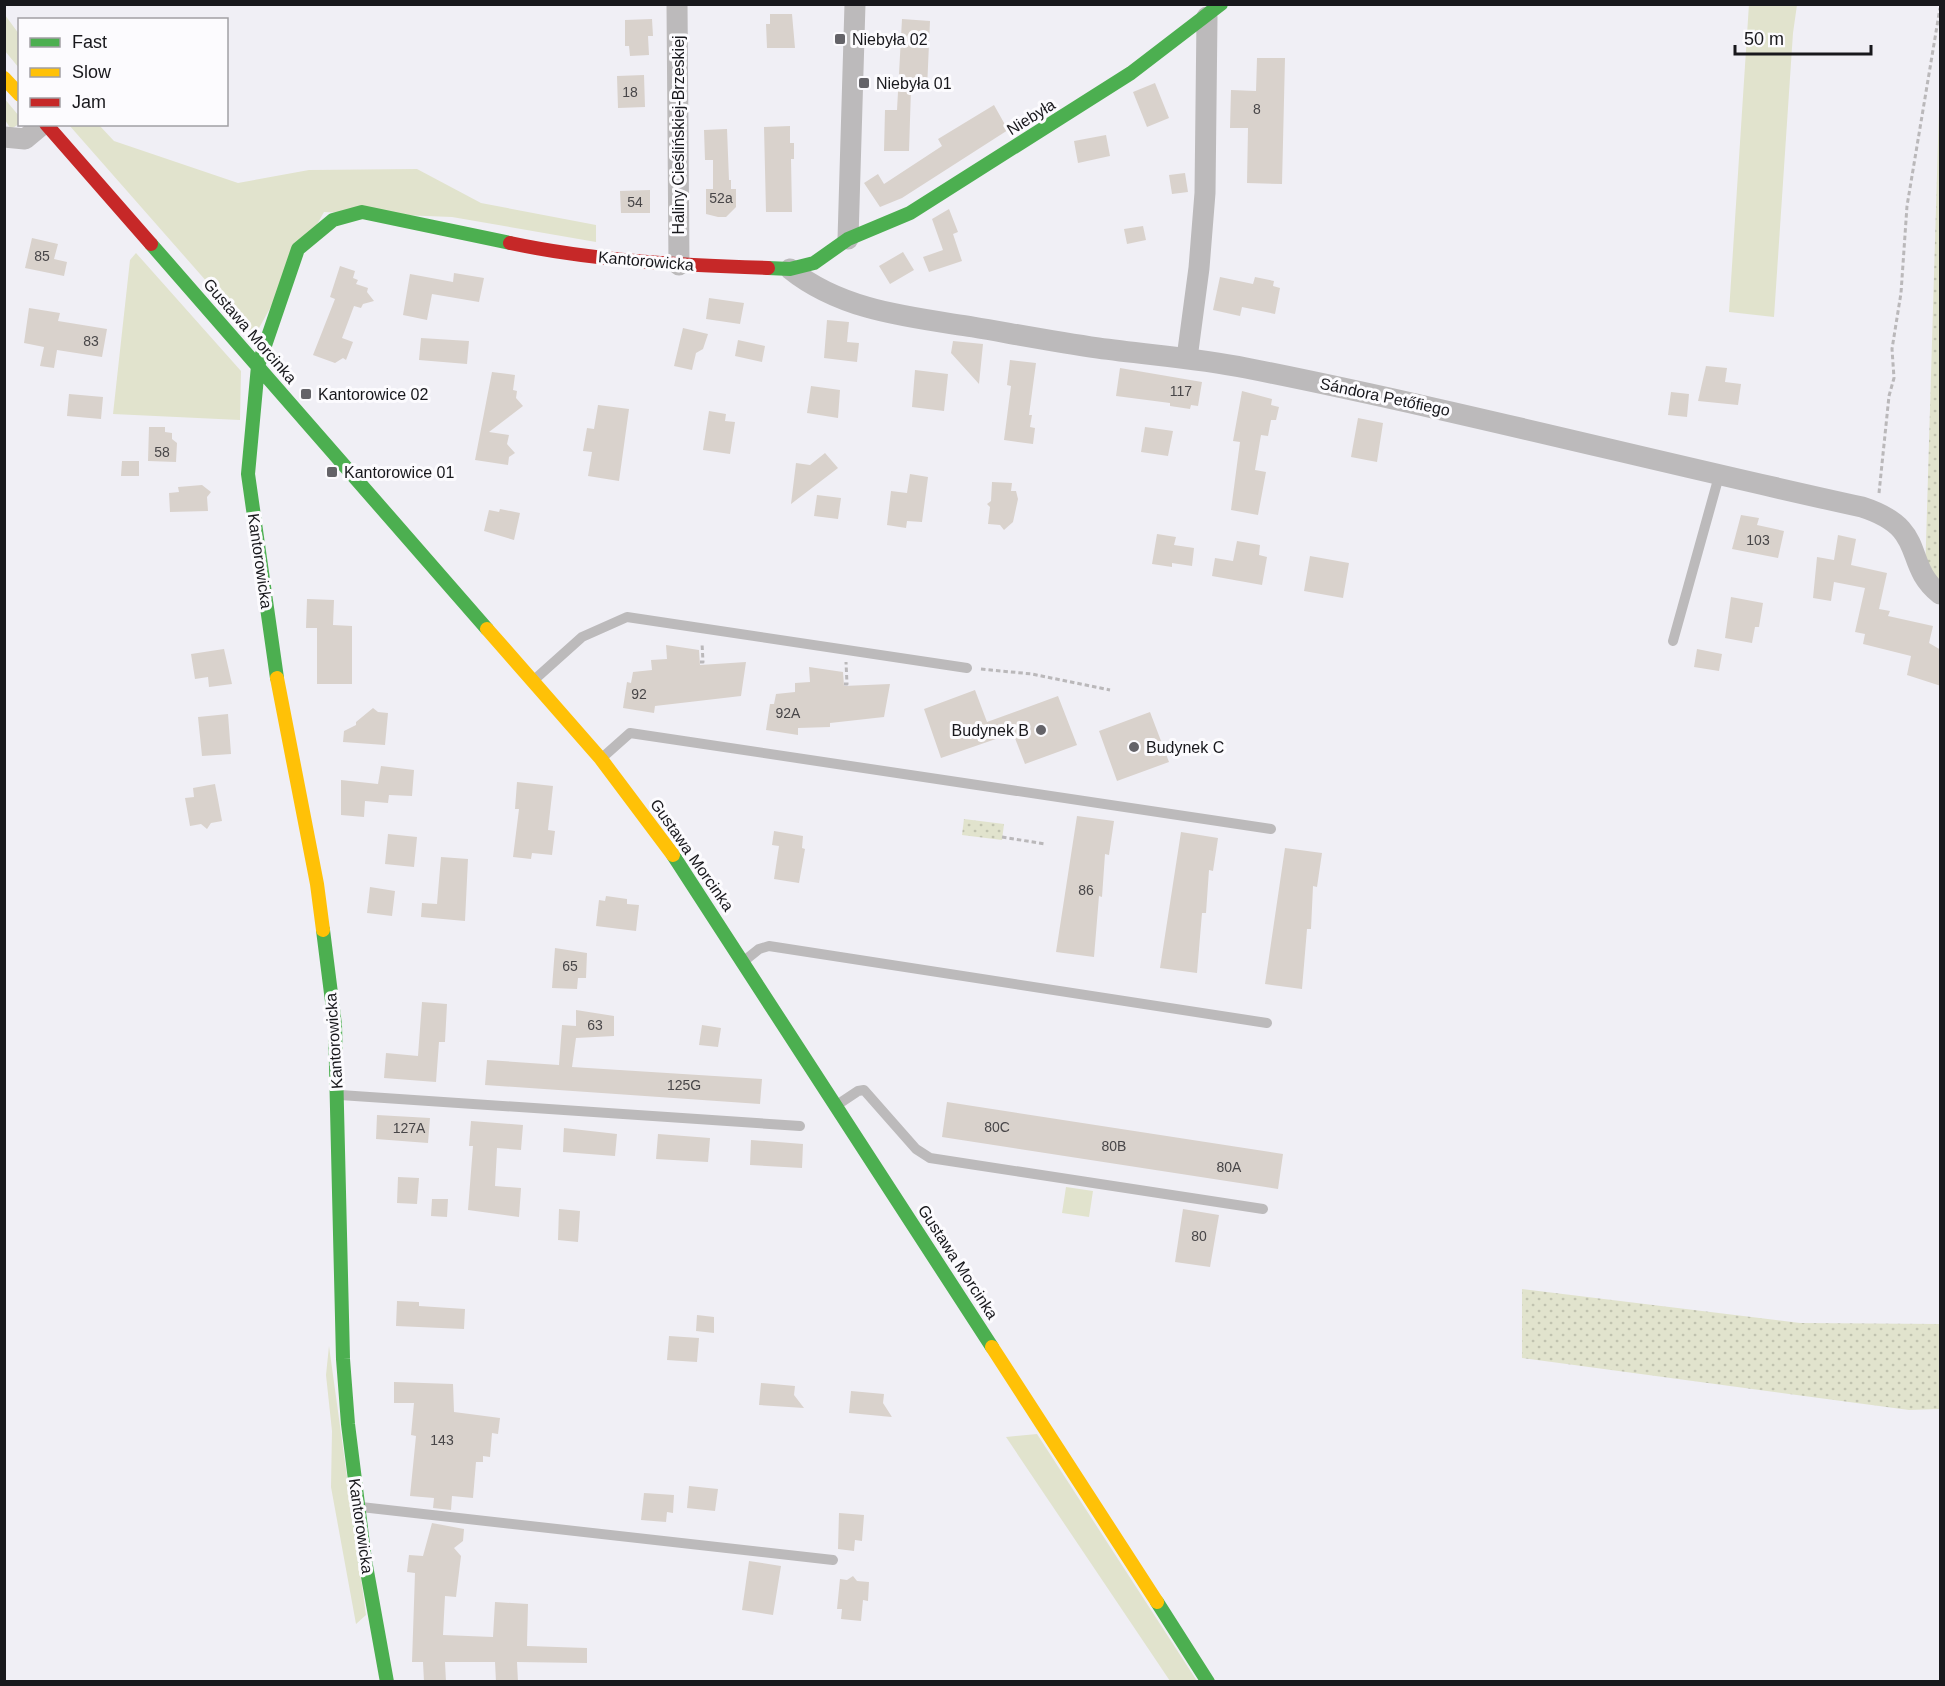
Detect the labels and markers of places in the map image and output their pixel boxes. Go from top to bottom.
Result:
place label: Niebyła 02 [852,31,928,48]
marker: Niebyła 02 [833,32,847,46]
place label: Niebyła 01 [876,75,952,92]
marker: Niebyła 01 [857,76,871,90]
place label: Kantorowice 02 [318,386,428,403]
marker: Kantorowice 02 [299,387,313,401]
place label: Kantorowice 01 [344,464,454,481]
marker: Kantorowice 01 [325,465,339,479]
place label: Budynek B [952,722,1029,739]
marker: Budynek B [1034,723,1048,737]
place label: Budynek C [1146,739,1224,756]
marker: Budynek C [1127,740,1141,754]

